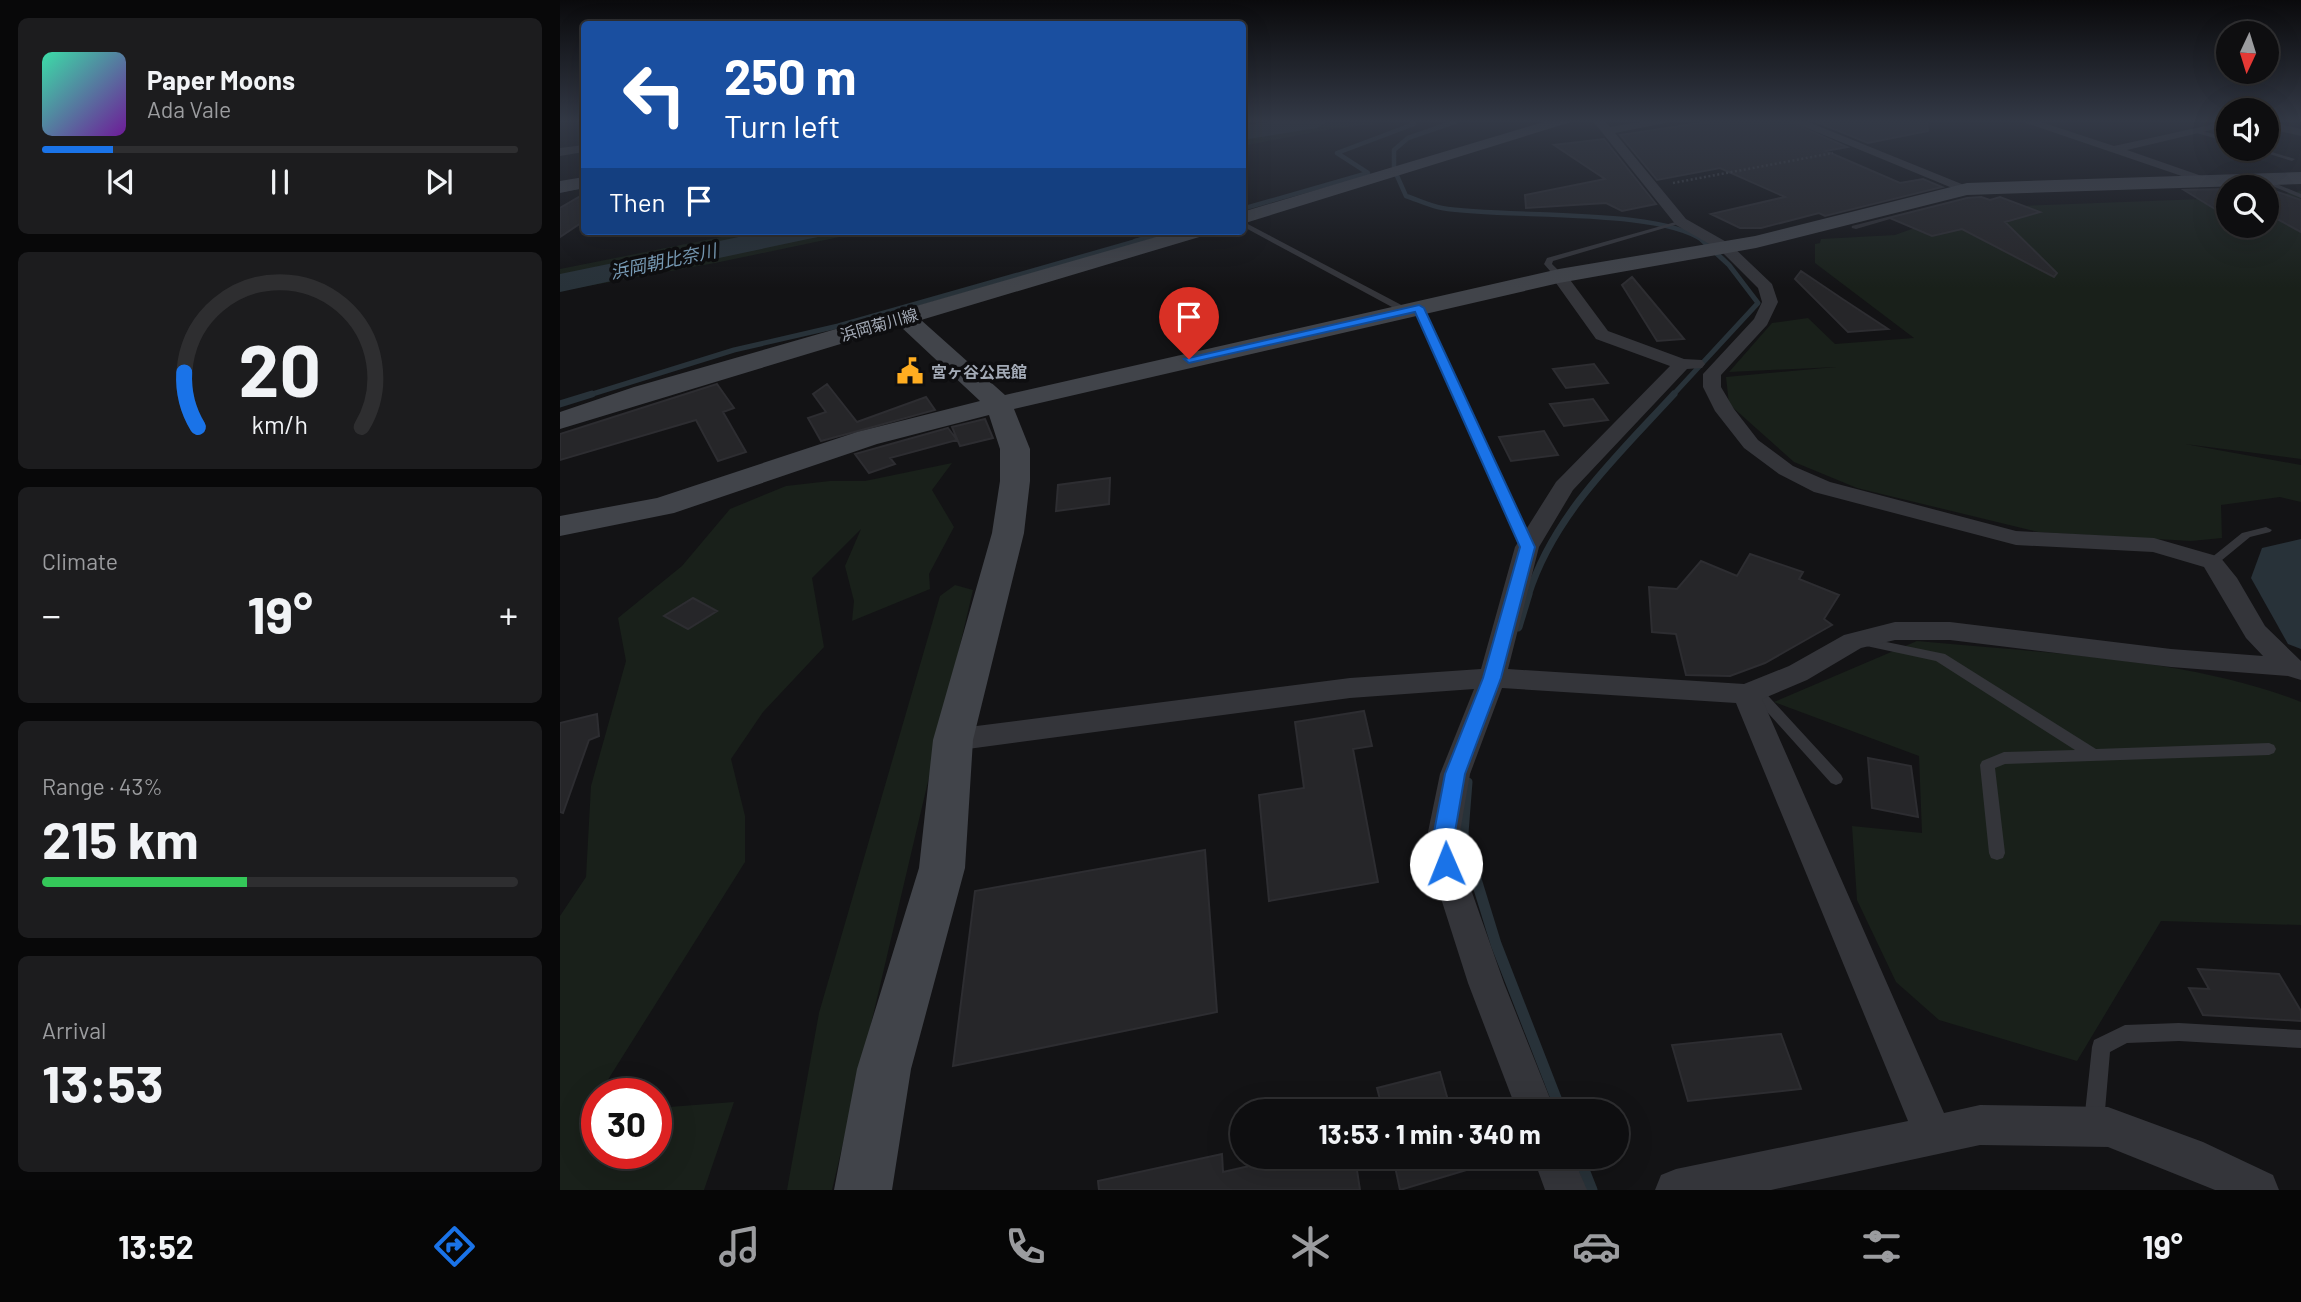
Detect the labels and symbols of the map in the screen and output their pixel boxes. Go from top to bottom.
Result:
north arrow [2216,21,2278,84]
water label: 浜岡朝比奈川 [608,239,720,283]
pin [1159,287,1219,359]
street label: 浜岡菊川線 [838,304,920,344]
public building icon: 宮ヶ谷公民館 [895,356,925,386]
place label: 宮ヶ谷公民館 [931,362,1027,381]
position arrow [1409,827,1483,901]
speed limit sign: 30 [581,1078,672,1169]

